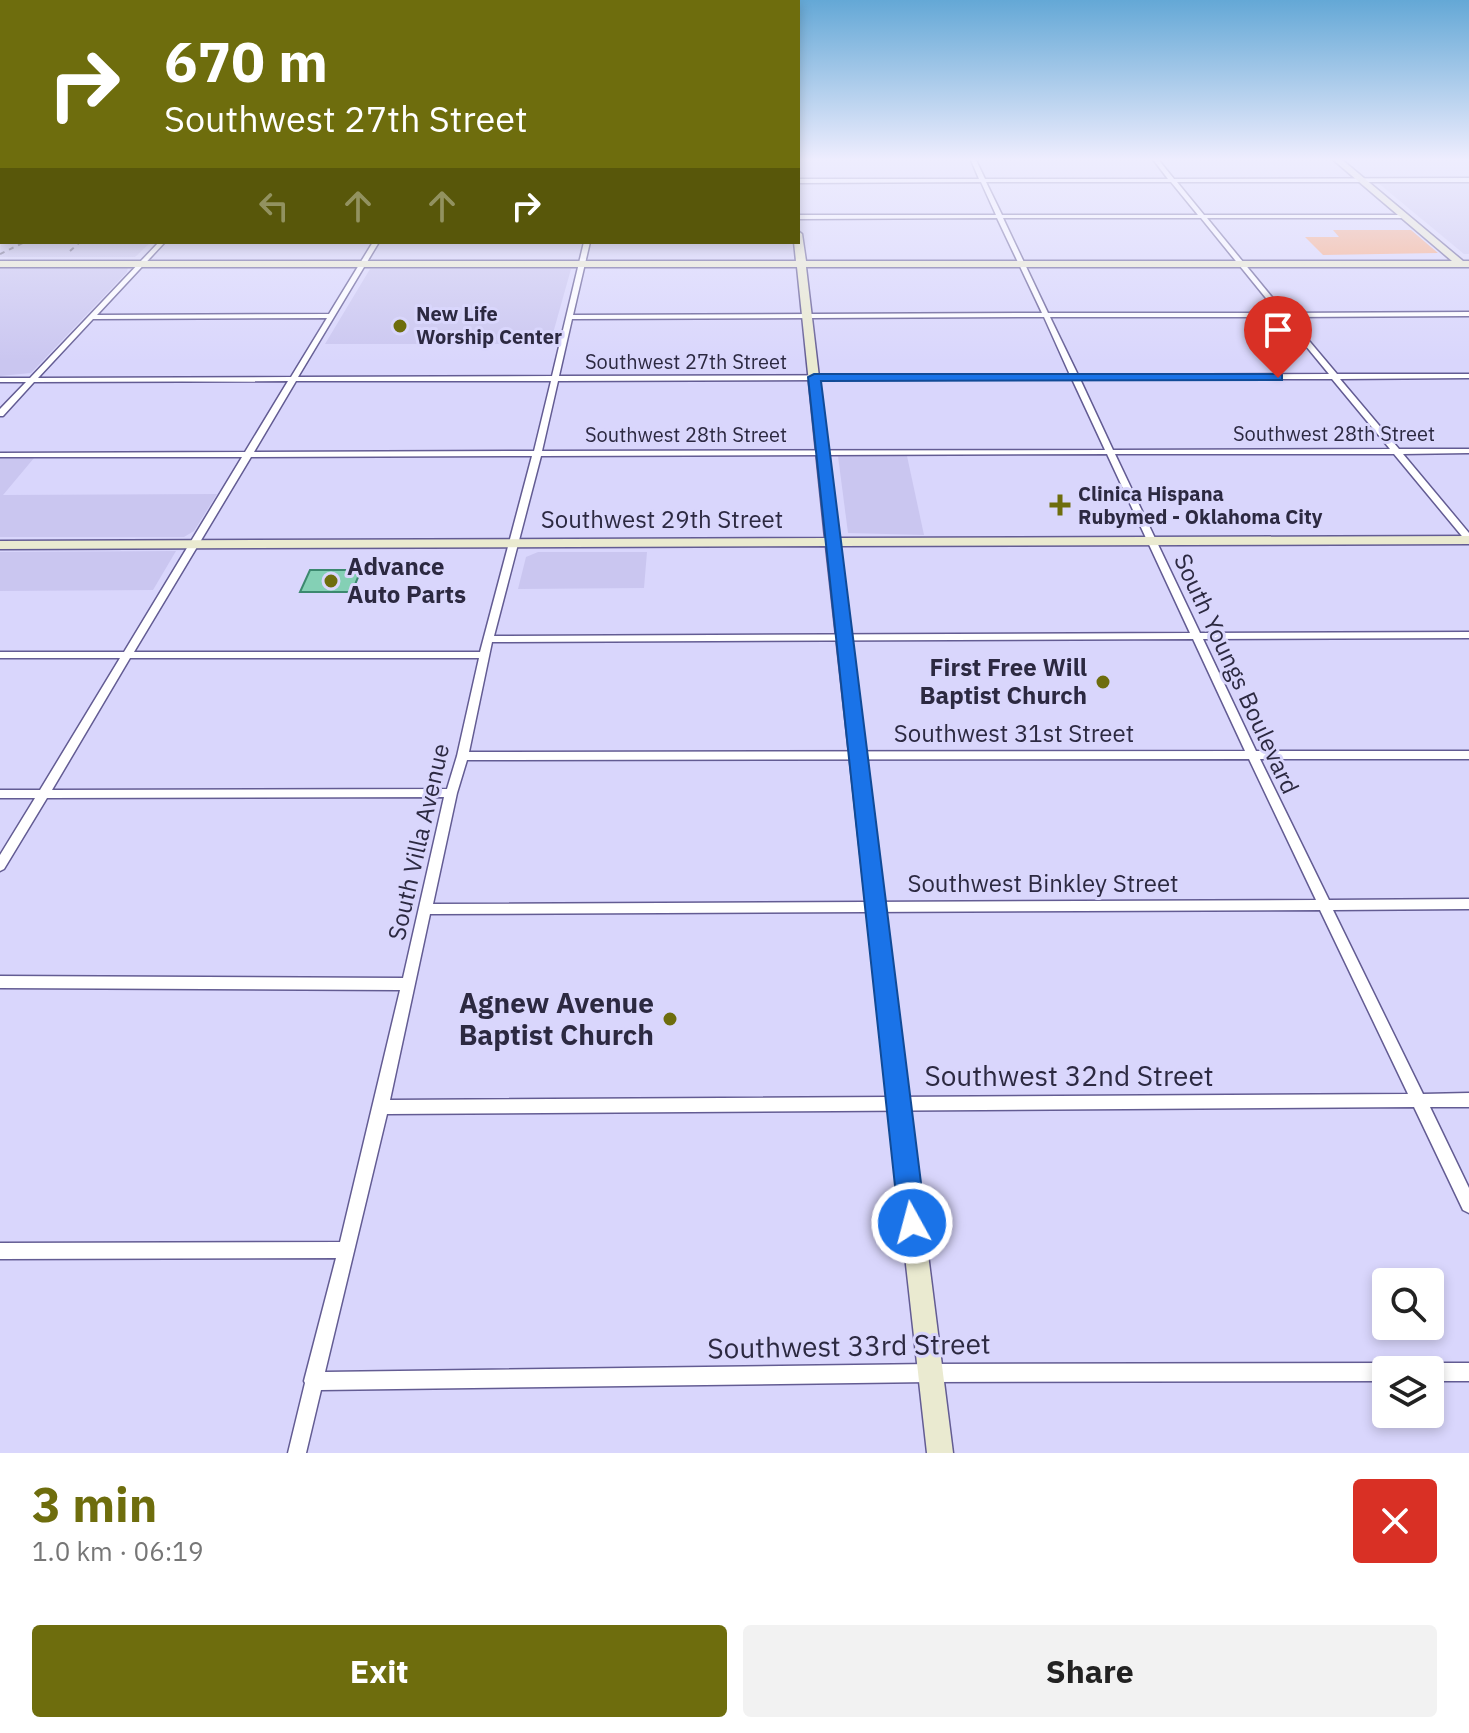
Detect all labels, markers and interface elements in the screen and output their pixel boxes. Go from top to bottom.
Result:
text: 670 m [164,25,328,97]
icon: right [32,32,136,136]
text: Southwest 27th Street [164,95,528,142]
icon: left [252,184,296,228]
icon: ahead [336,184,380,228]
icon: ahead [420,184,464,228]
icon: right [504,184,548,228]
pin [1244,296,1312,378]
place label: New Life Worship Center [416,300,562,350]
icon: arrive [1256,308,1300,352]
marker: New Life Worship Center [391,317,409,335]
street label: Southwest 27th Street [585,348,787,375]
street label: Southwest 28th Street [1233,420,1435,447]
street label: Southwest 28th Street [585,421,787,448]
place label: Clinica Hispana Rubymed - Oklahoma City [1078,480,1323,530]
marker: Clinica Hispana Rubymed - Oklahoma City [1049,494,1071,516]
street label: Southwest 29th Street [541,503,783,535]
street label: South Youngs Boulevard [1167,548,1307,799]
place label: Advance Auto Parts [347,550,466,610]
marker: Advance Auto Parts [322,572,340,590]
place label: First Free Will Baptist Church [920,651,1087,711]
marker: First Free Will Baptist Church [1094,673,1112,691]
street label: Southwest 31st Street [894,717,1134,749]
street label: South Villa Avenue [380,740,456,943]
street label: Southwest Binkley Street [907,867,1179,899]
place label: Agnew Avenue Baptist Church [459,984,654,1053]
marker: Agnew Avenue Baptist Church [661,1010,679,1028]
street label: Southwest 32nd Street [924,1057,1214,1094]
position arrow [870,1181,954,1265]
map controls [1372,1268,1444,1428]
button: search [1372,1268,1444,1340]
street label: Southwest 33rd Street [707,1325,991,1366]
button: layers [1372,1356,1444,1428]
text: 3 min [32,1473,157,1535]
button: close [1353,1479,1437,1563]
text: 1.0 km · 06:19 [32,1534,204,1568]
button: Exit [32,1625,727,1717]
button: Share [743,1625,1437,1717]

